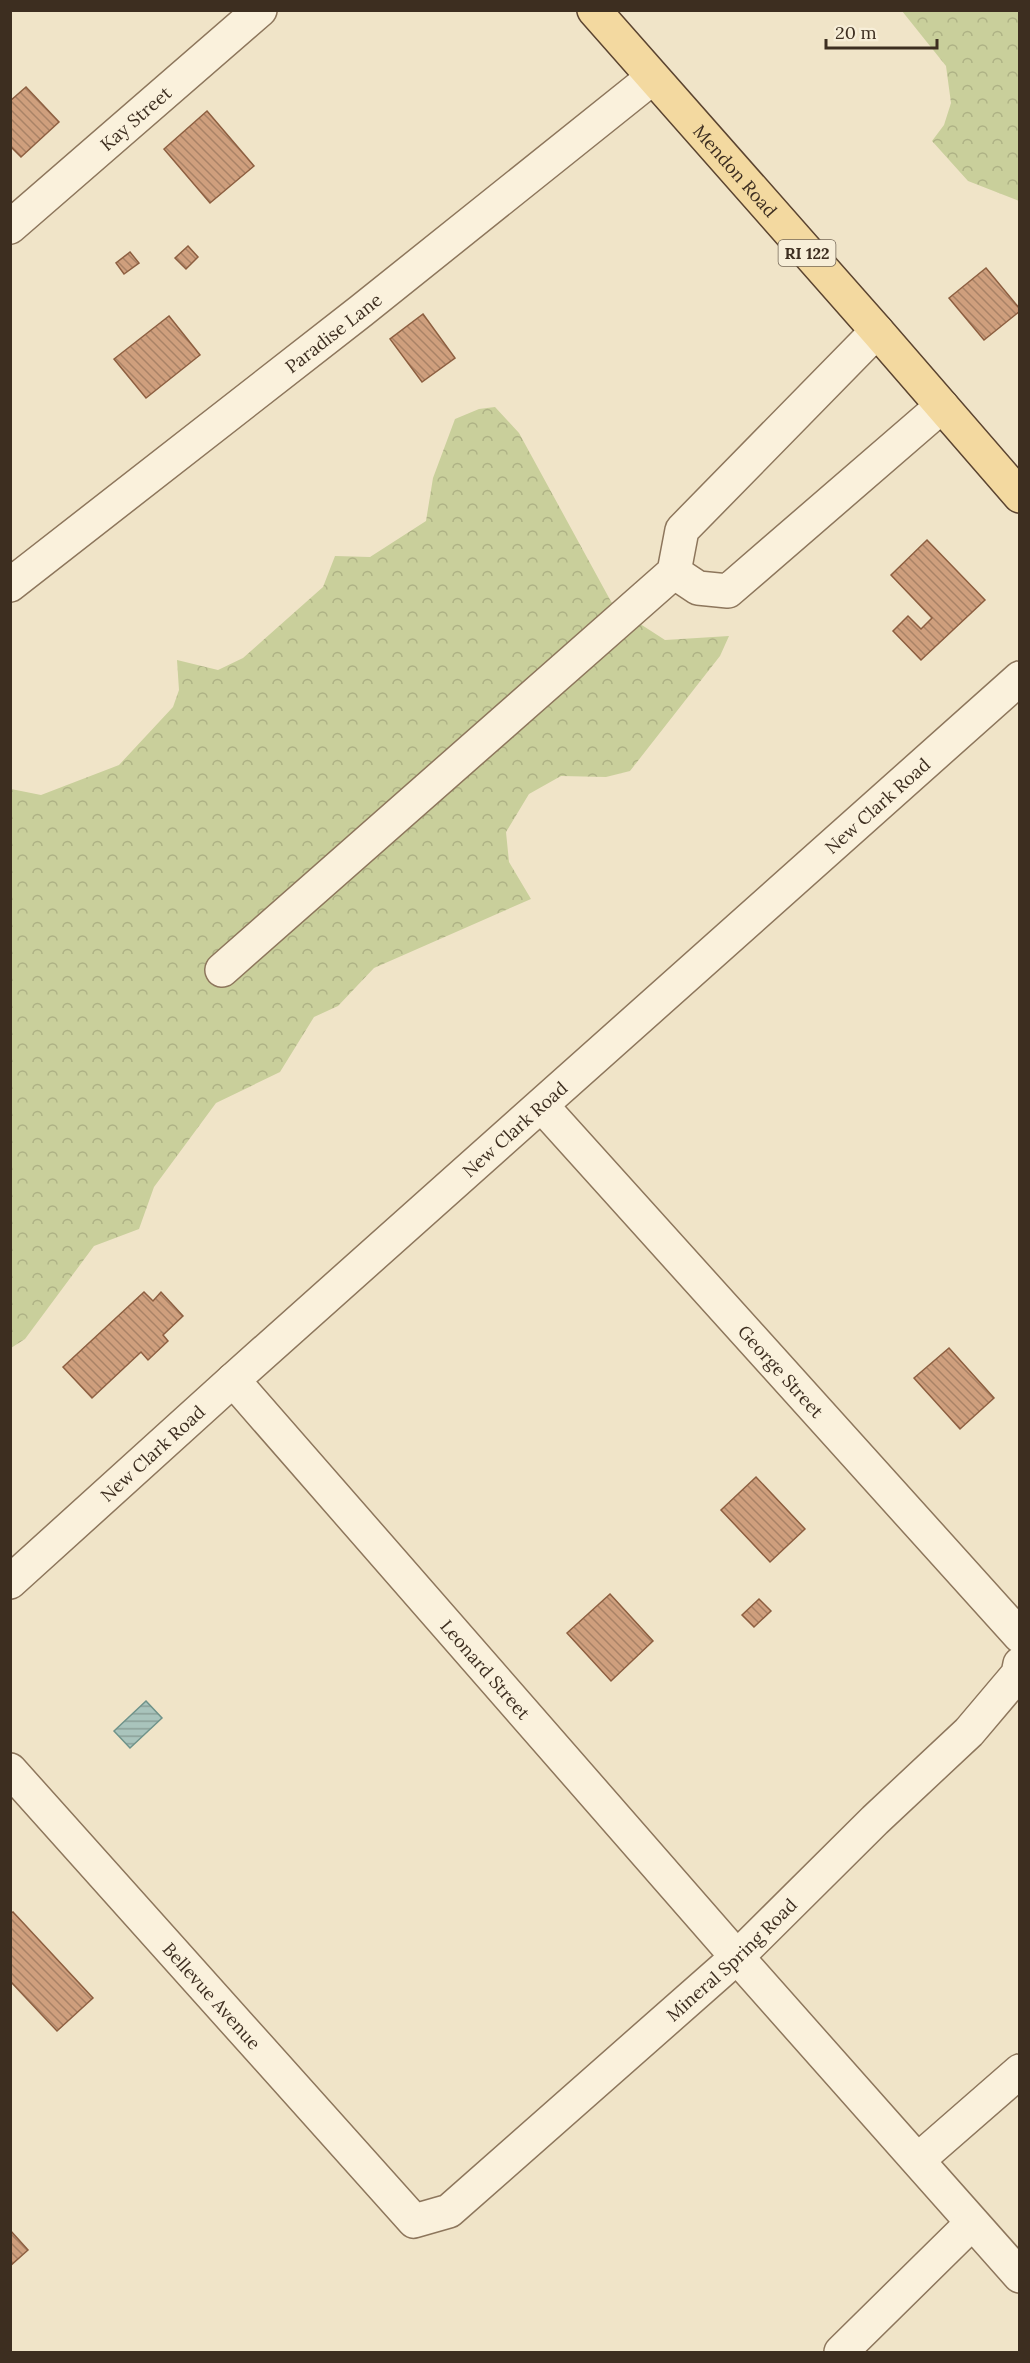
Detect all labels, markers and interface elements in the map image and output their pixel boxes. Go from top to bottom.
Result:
scale bar [826,12,937,50]
text: 20 m [835,21,877,44]
street label: Kay Street [95,81,176,155]
street label: Mendon Road [689,119,783,222]
road number: RI 122 [778,240,836,266]
street label: Paradise Lane [280,288,386,378]
street label: New Clark Road [820,752,935,858]
street label: New Clark Road [457,1076,572,1182]
street label: George Street [733,1320,829,1422]
street label: New Clark Road [95,1400,210,1506]
street label: Leonard Street [436,1615,535,1724]
street label: Mineral Spring Road [661,1893,801,2026]
street label: Bellevue Avenue [158,1937,266,2054]

